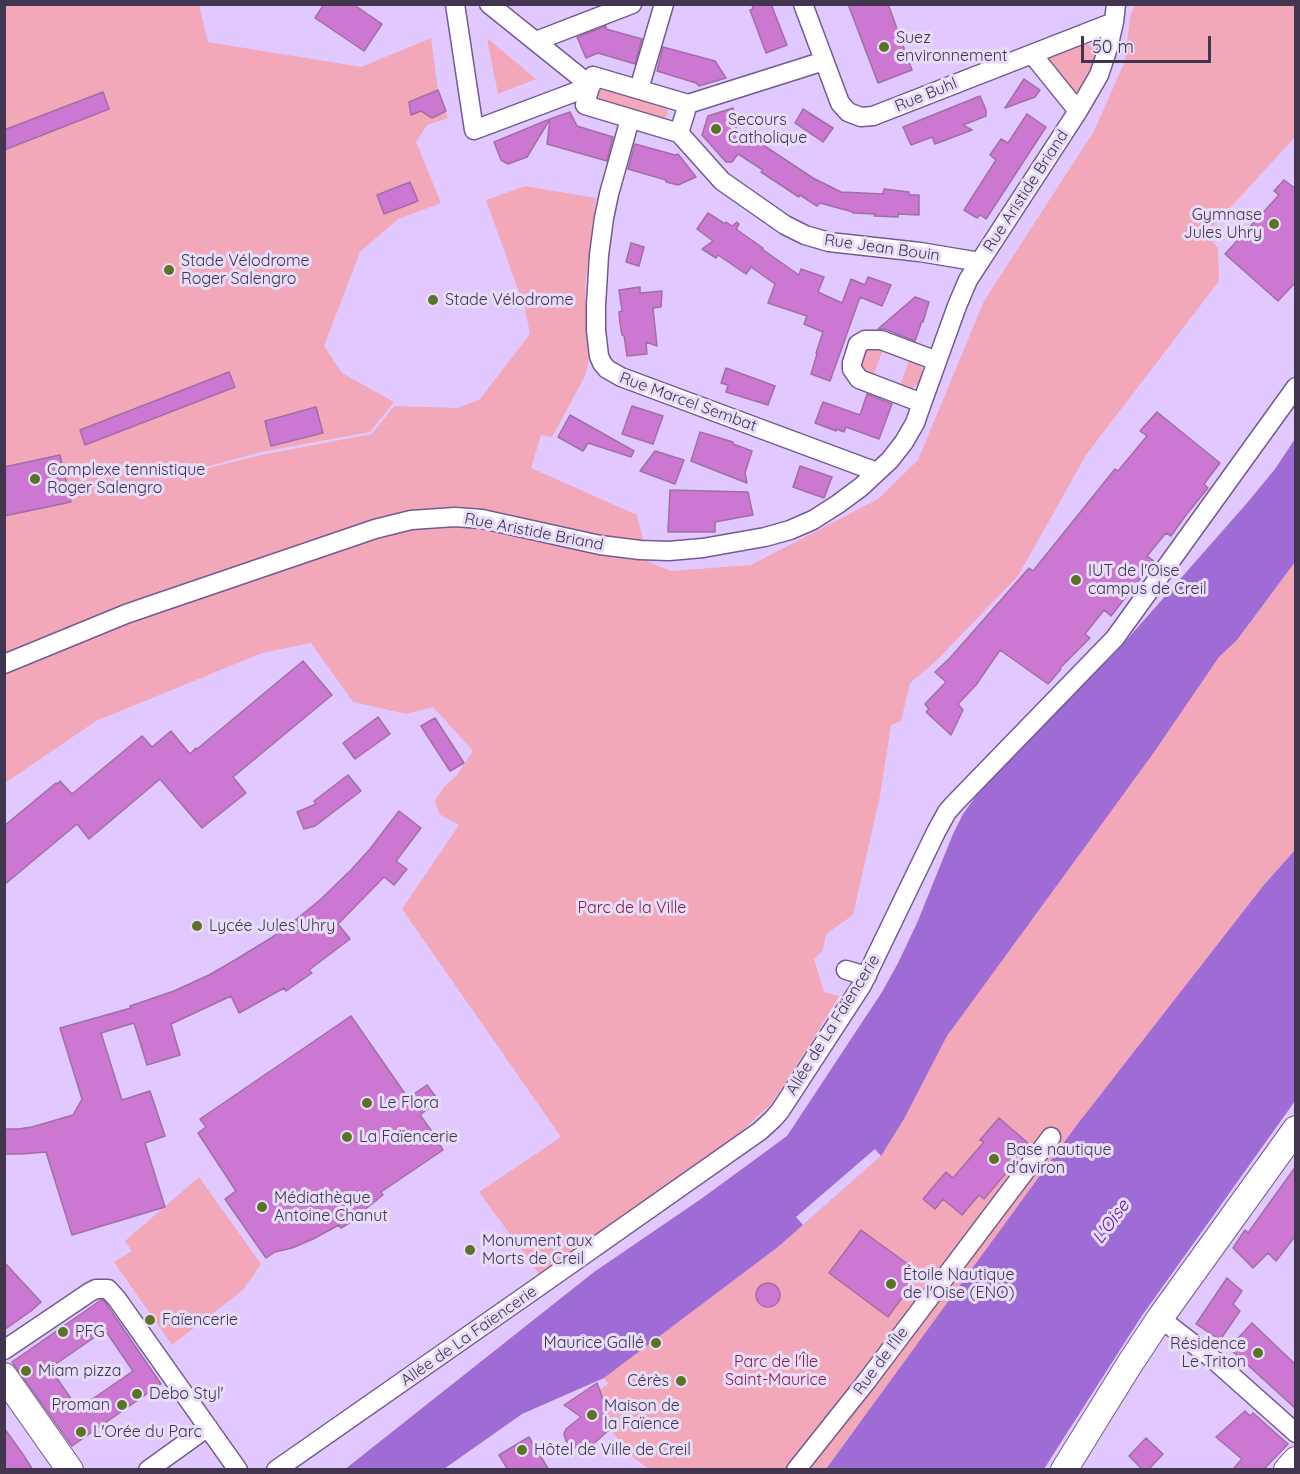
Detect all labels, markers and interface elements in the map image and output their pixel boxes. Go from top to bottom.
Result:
scale bar [1084,24,1214,62]
place label: Suez environnement [896,28,1007,66]
text: 50 m [1092,35,1134,58]
marker: Suez environnement [877,40,891,54]
street label: Rue Buhl [892,74,960,116]
place label: Secours Catholique [728,110,807,148]
marker: Secours Catholique [709,122,723,136]
street label: Rue Aristide Briand [980,127,1072,255]
place label: Gymnase Jules Uhry [1184,205,1262,243]
marker: Gymnase Jules Uhry [1267,217,1281,231]
street label: Rue Jean Bouin [823,230,941,266]
place label: Stade Vélodrome Roger Salengro [181,251,310,289]
marker: Stade Vélodrome Roger Salengro [162,263,176,277]
place label: Stade Vélodrome [445,290,574,310]
marker: Stade Vélodrome [426,293,440,307]
street label: Rue Marcel Sembat [617,368,759,436]
place label: Complexe tennistique Roger Salengro [47,460,205,498]
marker: Complexe tennistique Roger Salengro [28,472,42,486]
street label: Rue Aristide Briand [463,509,605,555]
place label: IUT de l'Oise campus de Creil [1088,561,1207,599]
marker: IUT de l'Oise campus de Creil [1069,573,1083,587]
park label: Parc de la Ville [578,898,686,918]
place label: Lycée Jules Uhry [209,916,335,936]
marker: Lycée Jules Uhry [190,919,204,933]
street label: Allée de La Faïencerie [782,951,884,1099]
place label: Le Flora [379,1093,439,1113]
marker: Le Flora [360,1096,374,1110]
place label: La Faïencerie [359,1127,458,1147]
marker: La Faïencerie [340,1130,354,1144]
place label: Base nautique d'aviron [1006,1140,1112,1178]
marker: Base nautique d'aviron [987,1152,1001,1166]
place label: Médiathèque Antoine Chanut [274,1188,388,1226]
water label: L'Oise [1088,1196,1134,1248]
marker: Médiathèque Antoine Chanut [255,1200,269,1214]
place label: Monument aux Morts de Creil [482,1231,592,1269]
marker: Monument aux Morts de Creil [463,1243,477,1257]
place label: Étoile Nautique de l'Oise (ENO) [903,1265,1014,1303]
marker: Étoile Nautique de l'Oise (ENO) [884,1277,898,1291]
street label: Allée de La Faïencerie [397,1282,541,1390]
place label: Faïencerie [162,1310,238,1330]
marker: Faïencerie [143,1313,157,1327]
place label: PFG [75,1322,105,1342]
street label: Rue de l'Île [849,1323,913,1399]
marker: PFG [56,1325,70,1339]
place label: Maurice Gallé [544,1333,644,1353]
place label: Résidence Le Triton [1170,1334,1246,1372]
marker: Maurice Gallé [649,1336,663,1350]
marker: Résidence Le Triton [1251,1346,1265,1360]
park label: Parc de l'Île Saint-Maurice [725,1352,827,1390]
place label: Miam pizza [38,1361,121,1381]
marker: Miam pizza [19,1364,33,1378]
place label: Cérès [627,1371,669,1391]
marker: Cérès [674,1374,688,1388]
place label: Debo Styl' [149,1384,224,1404]
marker: Debo Styl' [130,1387,144,1401]
place label: Proman [51,1395,110,1415]
place label: Maison de la Faïence [604,1396,680,1434]
marker: Proman [115,1398,129,1412]
marker: Maison de la Faïence [585,1408,599,1422]
place label: L'Orée du Parc [93,1422,202,1442]
marker: L'Orée du Parc [74,1425,88,1439]
place label: Hôtel de Ville de Creil [534,1440,691,1460]
marker: Hôtel de Ville de Creil [515,1443,529,1457]

